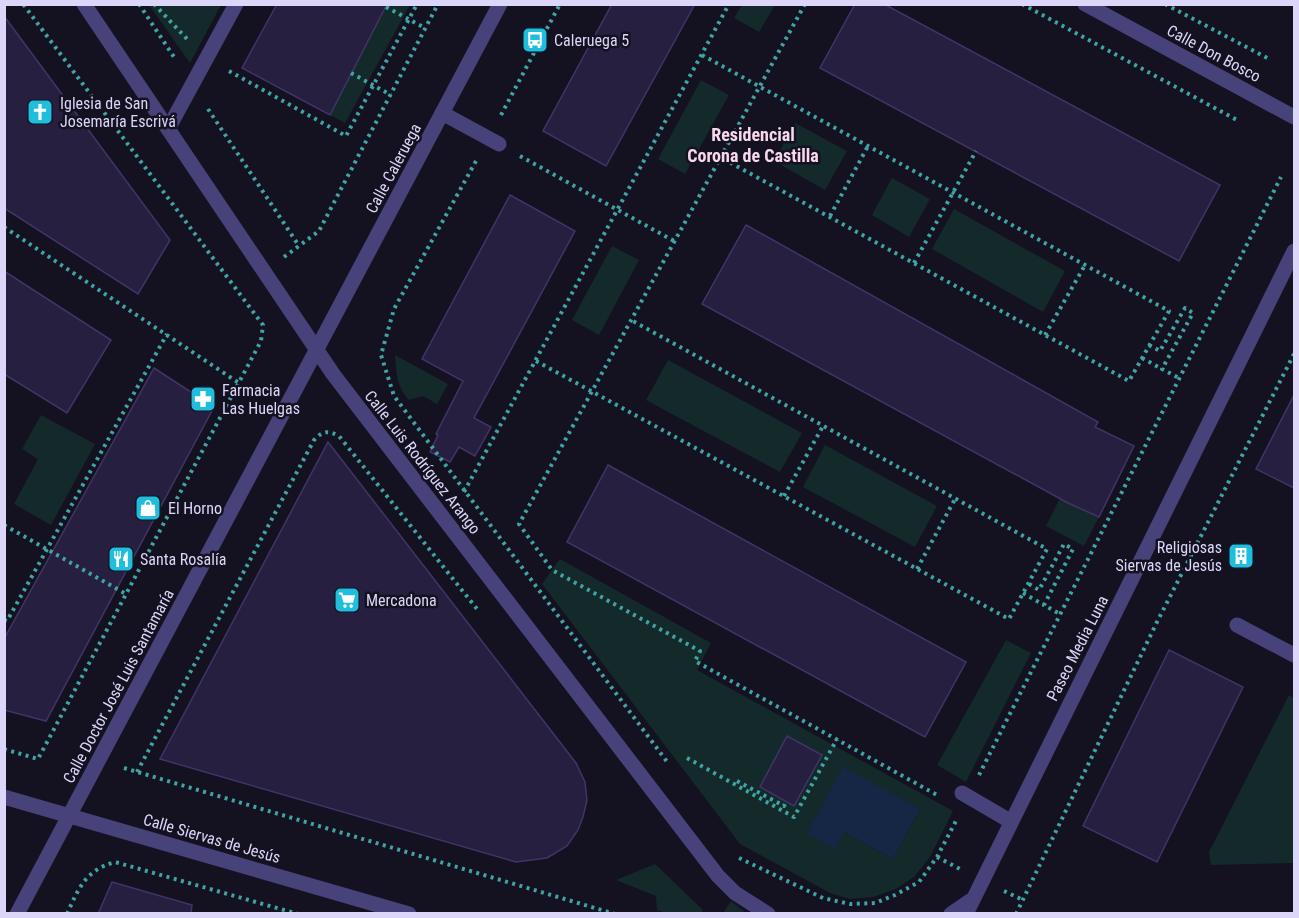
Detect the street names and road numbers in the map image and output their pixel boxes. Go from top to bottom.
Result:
street label: Calle Don Bosco [1164,21,1264,86]
street label: Calle Caleruega [362,120,425,216]
street label: Calle Luis Rodríguez Arango [361,387,485,538]
street label: Calle Doctor José Luis Santamaría [59,586,178,786]
street label: Paseo Media Luna [1043,592,1112,704]
street label: Calle Siervas de Jesús [141,810,283,867]

